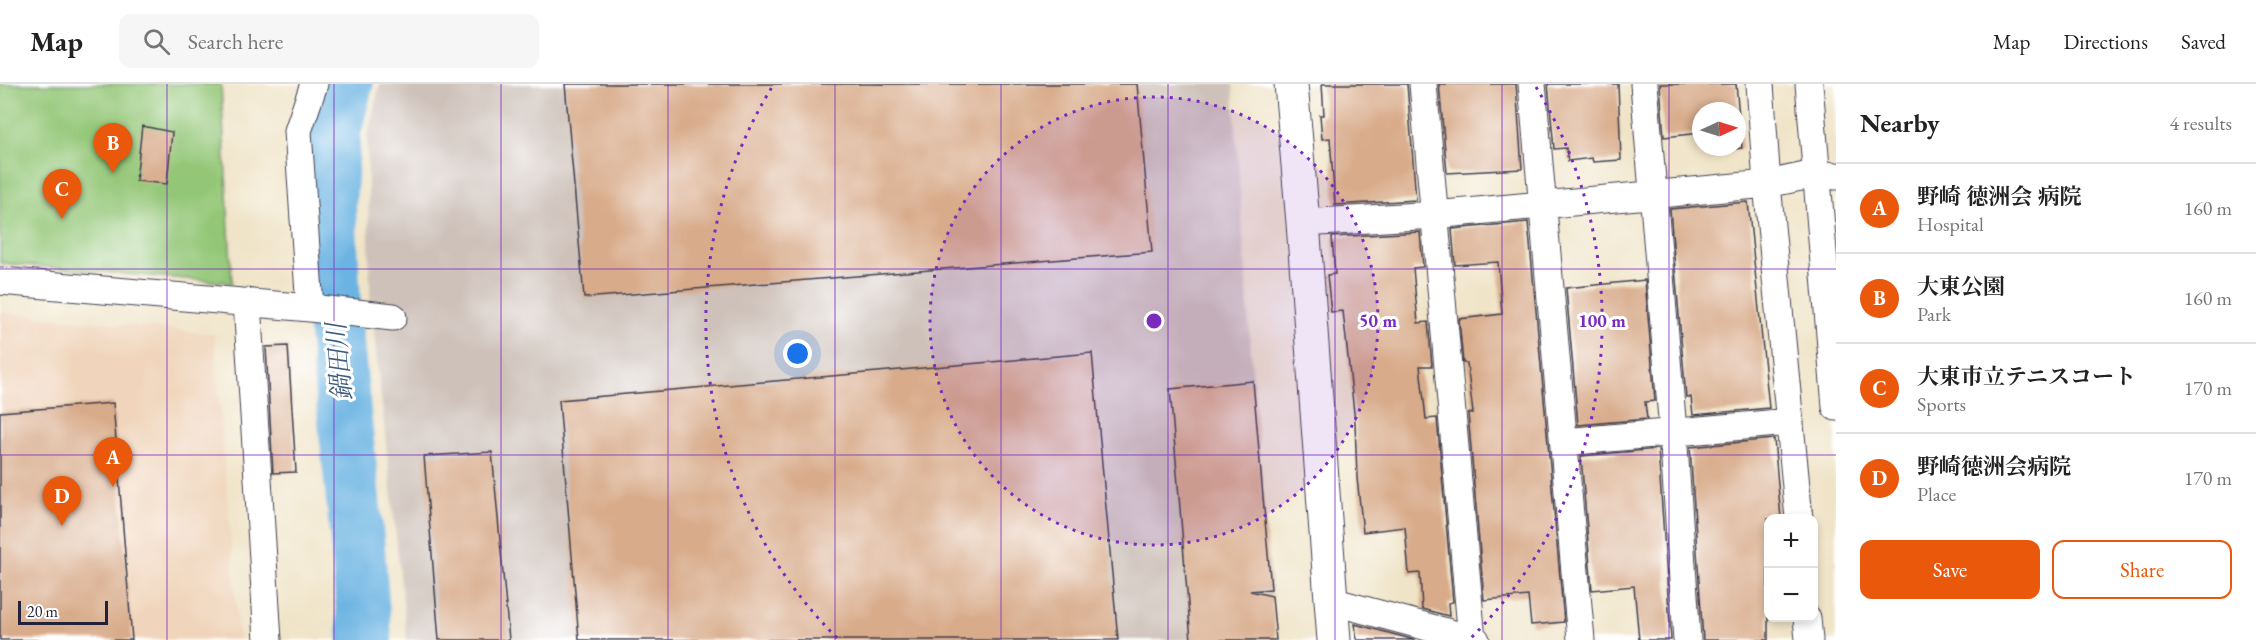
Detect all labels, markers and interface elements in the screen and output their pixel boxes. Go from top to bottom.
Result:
search box [119,14,539,68]
text: Map [30,23,83,59]
icon: search [140,25,173,58]
text: Search here [188,27,283,56]
text: Map [1993,28,2030,55]
text: Directions [2063,28,2148,55]
text: Saved [2181,28,2226,55]
north arrow [1692,102,1746,156]
text: Nearby [1860,106,1940,140]
text: 4 results [2169,110,2232,136]
pin: B [94,124,132,173]
pin: C [42,170,82,219]
text: 野崎 徳洲会 病院 [1917,182,2081,211]
text: A [1872,195,1887,221]
text: 160 m [2184,195,2232,221]
text: Hospital [1917,211,1984,237]
text: 大東公園 [1917,272,2005,301]
text: B [1873,285,1886,311]
text: 160 m [2184,285,2232,311]
text: Park [1917,301,1951,327]
text: 50 m [1359,309,1397,332]
text: 100 m [1578,309,1626,332]
centre of rings [1144,311,1164,331]
water label: 鍋田川 [318,319,359,402]
your location [783,339,812,368]
text: 大東市立テニスコート [1917,362,2136,391]
text: C [1872,375,1887,401]
text: 170 m [2184,375,2232,401]
text: Sports [1917,391,1966,417]
pin: A [94,438,132,487]
text: 野崎徳洲会病院 [1917,452,2071,481]
text: D [1872,465,1887,491]
text: 170 m [2184,465,2232,491]
pin: D [42,476,82,526]
text: Place [1917,481,1956,507]
map controls [1764,514,1818,622]
button: + [1764,514,1818,568]
button: Save [1860,540,2040,599]
button: Share [2052,540,2232,599]
button: − [1764,568,1818,622]
scale bar [18,598,108,626]
text: 20 m [27,601,58,622]

